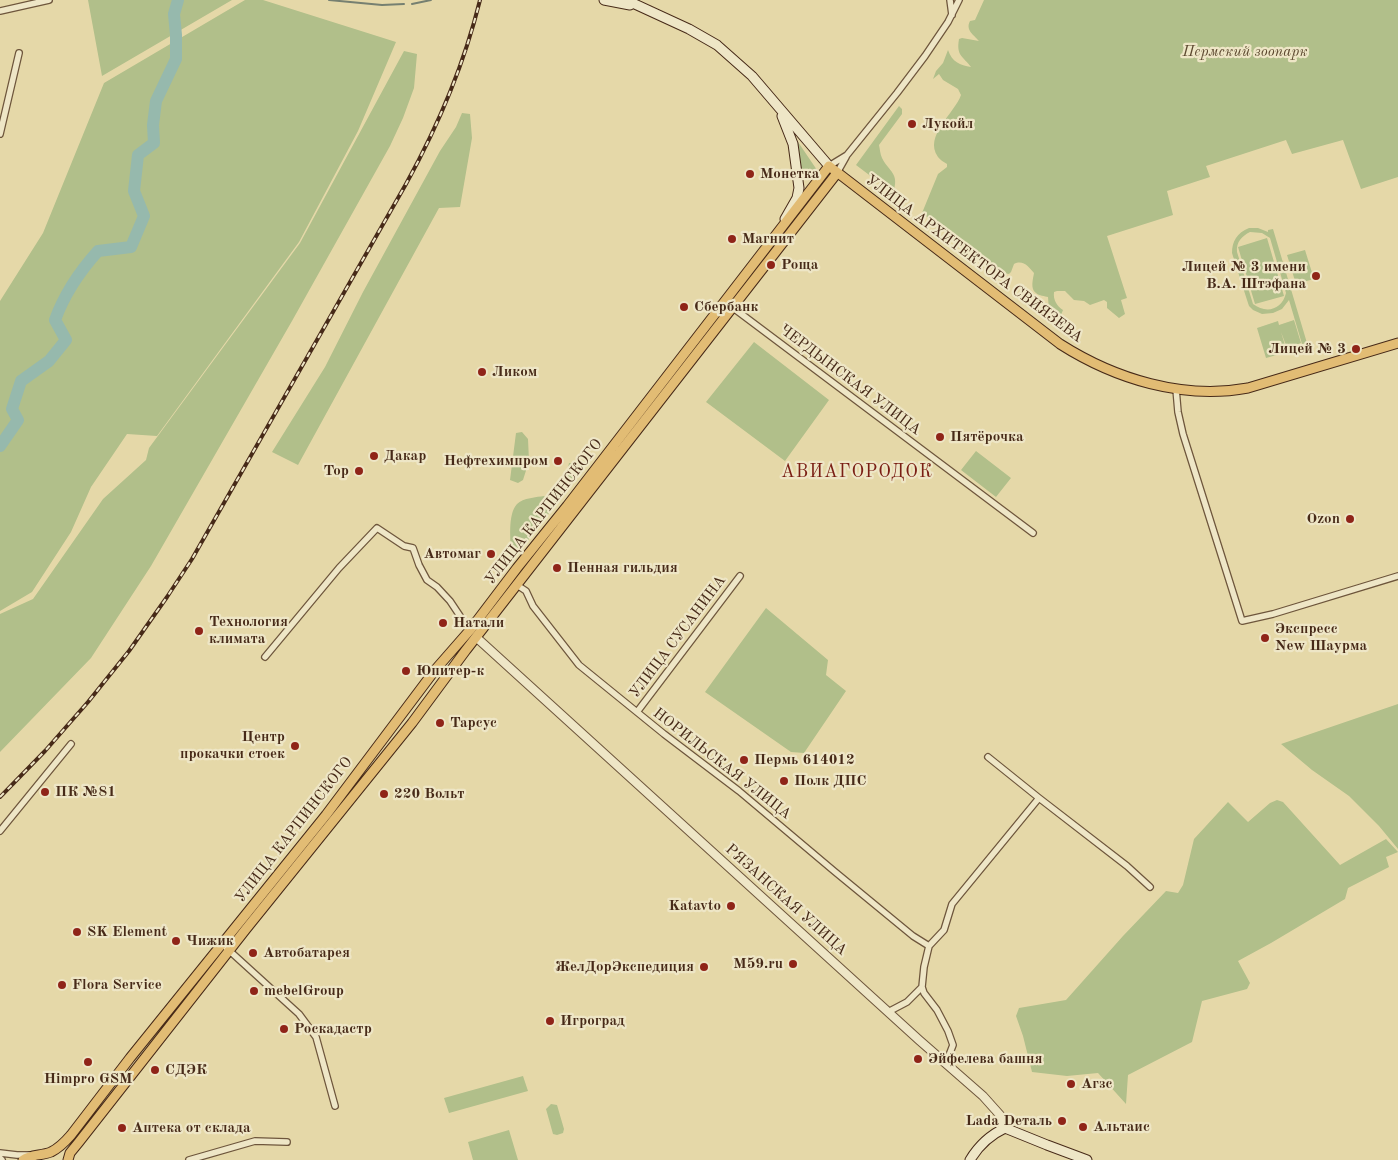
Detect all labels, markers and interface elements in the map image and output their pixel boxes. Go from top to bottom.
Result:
park label: Пермский зоопарк [1182,43,1308,61]
place label: Лукойл [922,115,973,133]
marker: Лукойл [906,118,918,130]
place label: Монетка [760,165,819,183]
marker: Монетка [744,168,756,180]
street label: УЛИЦА АРХИТЕКТОРА СВИЯЗЕВА [862,171,1086,347]
place label: Магнит [742,230,794,248]
marker: Магнит [726,233,738,245]
place label: Роща [781,256,818,274]
place label: Лицей № 3 имени В.А. Штэфана [1182,258,1306,293]
marker: Роща [765,259,777,271]
marker: Лицей № 3 имени В.А. Штэфана [1310,270,1322,282]
place label: Сбербанк [694,298,758,316]
marker: Сбербанк [678,301,690,313]
street label: ЧЕРДЫНСКАЯ УЛИЦА [776,321,924,439]
place label: Лицей № 3 [1268,340,1346,358]
marker: Лицей № 3 [1350,343,1362,355]
place label: Ликом [492,363,537,381]
marker: Ликом [476,366,488,378]
place label: Пятёрочка [950,428,1024,446]
marker: Пятёрочка [934,431,946,443]
street label: УЛИЦА КАРПИНСКОГО [481,435,607,589]
place label: Дакар [384,447,426,465]
marker: Дакар [368,450,380,462]
place label: Нефтехимпром [444,452,548,470]
marker: Нефтехимпром [552,455,564,467]
district label: АВИАГОРОДОК [780,461,934,483]
place label: Тор [323,462,349,480]
marker: Тор [353,465,365,477]
place label: Ozon [1307,510,1340,528]
marker: Ozon [1344,513,1356,525]
place label: Автомаг [424,545,481,563]
marker: Автомаг [485,548,497,560]
place label: Пенная гильдия [567,559,678,577]
marker: Пенная гильдия [551,562,563,574]
street label: УЛИЦА СУСАНИНА [626,572,730,702]
place label: Технология климата [209,613,288,648]
place label: Натали [453,614,504,632]
marker: Натали [437,617,449,629]
place label: Экспресс New Шаурма [1275,620,1367,655]
marker: Технология климата [193,625,205,637]
marker: Экспресс New Шаурма [1259,632,1271,644]
place label: Юпитер-к [416,662,484,680]
marker: Юпитер-к [400,665,412,677]
street label: НОРИЛЬСКАЯ УЛИЦА [649,704,795,824]
place label: Тарсус [450,714,497,732]
marker: Тарсус [434,717,446,729]
place label: Центр прокачки стоек [180,728,285,763]
marker: Центр прокачки стоек [289,740,301,752]
place label: Пермь 614012 [754,751,855,769]
street label: УЛИЦА КАРПИНСКОГО [231,753,357,907]
marker: Пермь 614012 [738,754,750,766]
place label: Полк ДПС [794,772,866,790]
marker: Полк ДПС [778,775,790,787]
place label: ПК №81 [55,783,116,801]
place label: 220 Вольт [394,785,464,803]
marker: ПК №81 [39,786,51,798]
marker: 220 Вольт [378,788,390,800]
street label: РЯЗАНСКАЯ УЛИЦА [721,840,851,960]
place label: Katavto [669,897,721,915]
marker: Katavto [725,900,737,912]
place label: SK Element [87,923,167,941]
marker: SK Element [71,926,83,938]
place label: Чижик [186,932,234,950]
marker: Чижик [170,935,182,947]
place label: Автобатарея [263,944,350,962]
marker: Автобатарея [247,947,259,959]
place label: M59.ru [733,955,783,973]
place label: ЖелДорЭкспедиция [555,958,694,976]
marker: M59.ru [787,958,799,970]
marker: ЖелДорЭкспедиция [698,961,710,973]
place label: Flora Service [72,976,162,994]
marker: Flora Service [56,979,68,991]
place label: mebelGroup [264,982,344,1000]
marker: mebelGroup [248,985,260,997]
place label: Игроград [560,1012,625,1030]
marker: Игроград [544,1015,556,1027]
place label: Роскадастр [294,1020,372,1038]
marker: Роскадастр [278,1023,290,1035]
place label: Эйфелева башня [928,1050,1042,1068]
marker: Эйфелева башня [912,1053,924,1065]
marker: Himpro GSM [82,1056,94,1068]
place label: СДЭК [165,1061,207,1079]
marker: СДЭК [149,1064,161,1076]
place label: Himpro GSM [44,1070,132,1088]
place label: Агзс [1081,1075,1112,1093]
marker: Агзс [1065,1078,1077,1090]
place label: Lada Dеталь [966,1112,1052,1130]
marker: Lada Dеталь [1056,1115,1068,1127]
place label: Альтаис [1093,1118,1150,1136]
place label: Аптека от склада [132,1119,251,1137]
marker: Альтаис [1077,1121,1089,1133]
marker: Аптека от склада [116,1122,128,1134]

